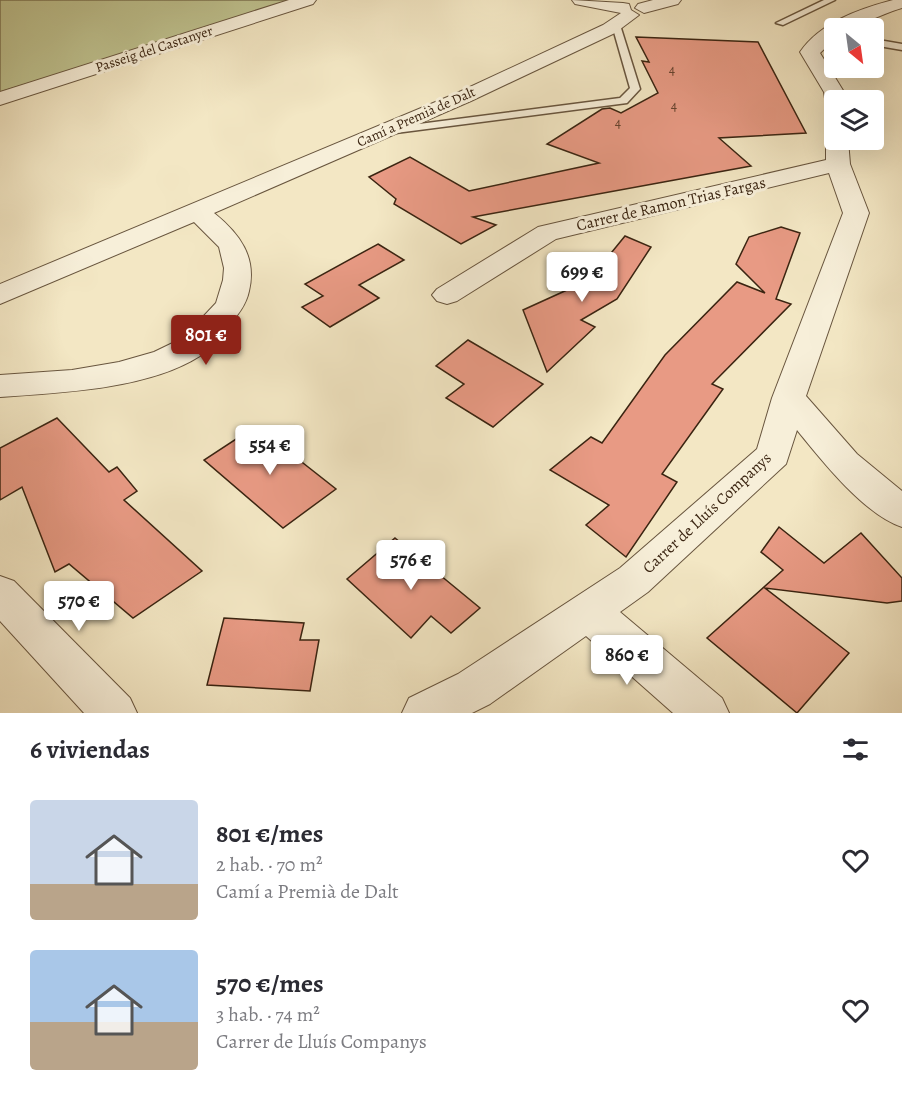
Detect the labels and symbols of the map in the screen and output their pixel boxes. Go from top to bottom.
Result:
north arrow [824,18,884,78]
street label: Passeig del Castanyer [93,21,216,77]
house number: 4 [669,60,675,79]
street label: Camí a Premià de Dalt [354,82,479,152]
house number: 4 [671,96,677,115]
house number: 4 [615,113,621,132]
street label: Carrer de Ramon Trias Fargas [574,171,768,237]
pin: 699 € [540,252,624,303]
pin: 801 € [164,315,248,366]
pin: 554 € [228,425,312,476]
street label: Carrer de Lluís Companys [638,447,776,579]
pin: 576 € [369,540,453,591]
pin: 570 € [37,581,121,632]
pin: 860 € [585,635,669,686]

